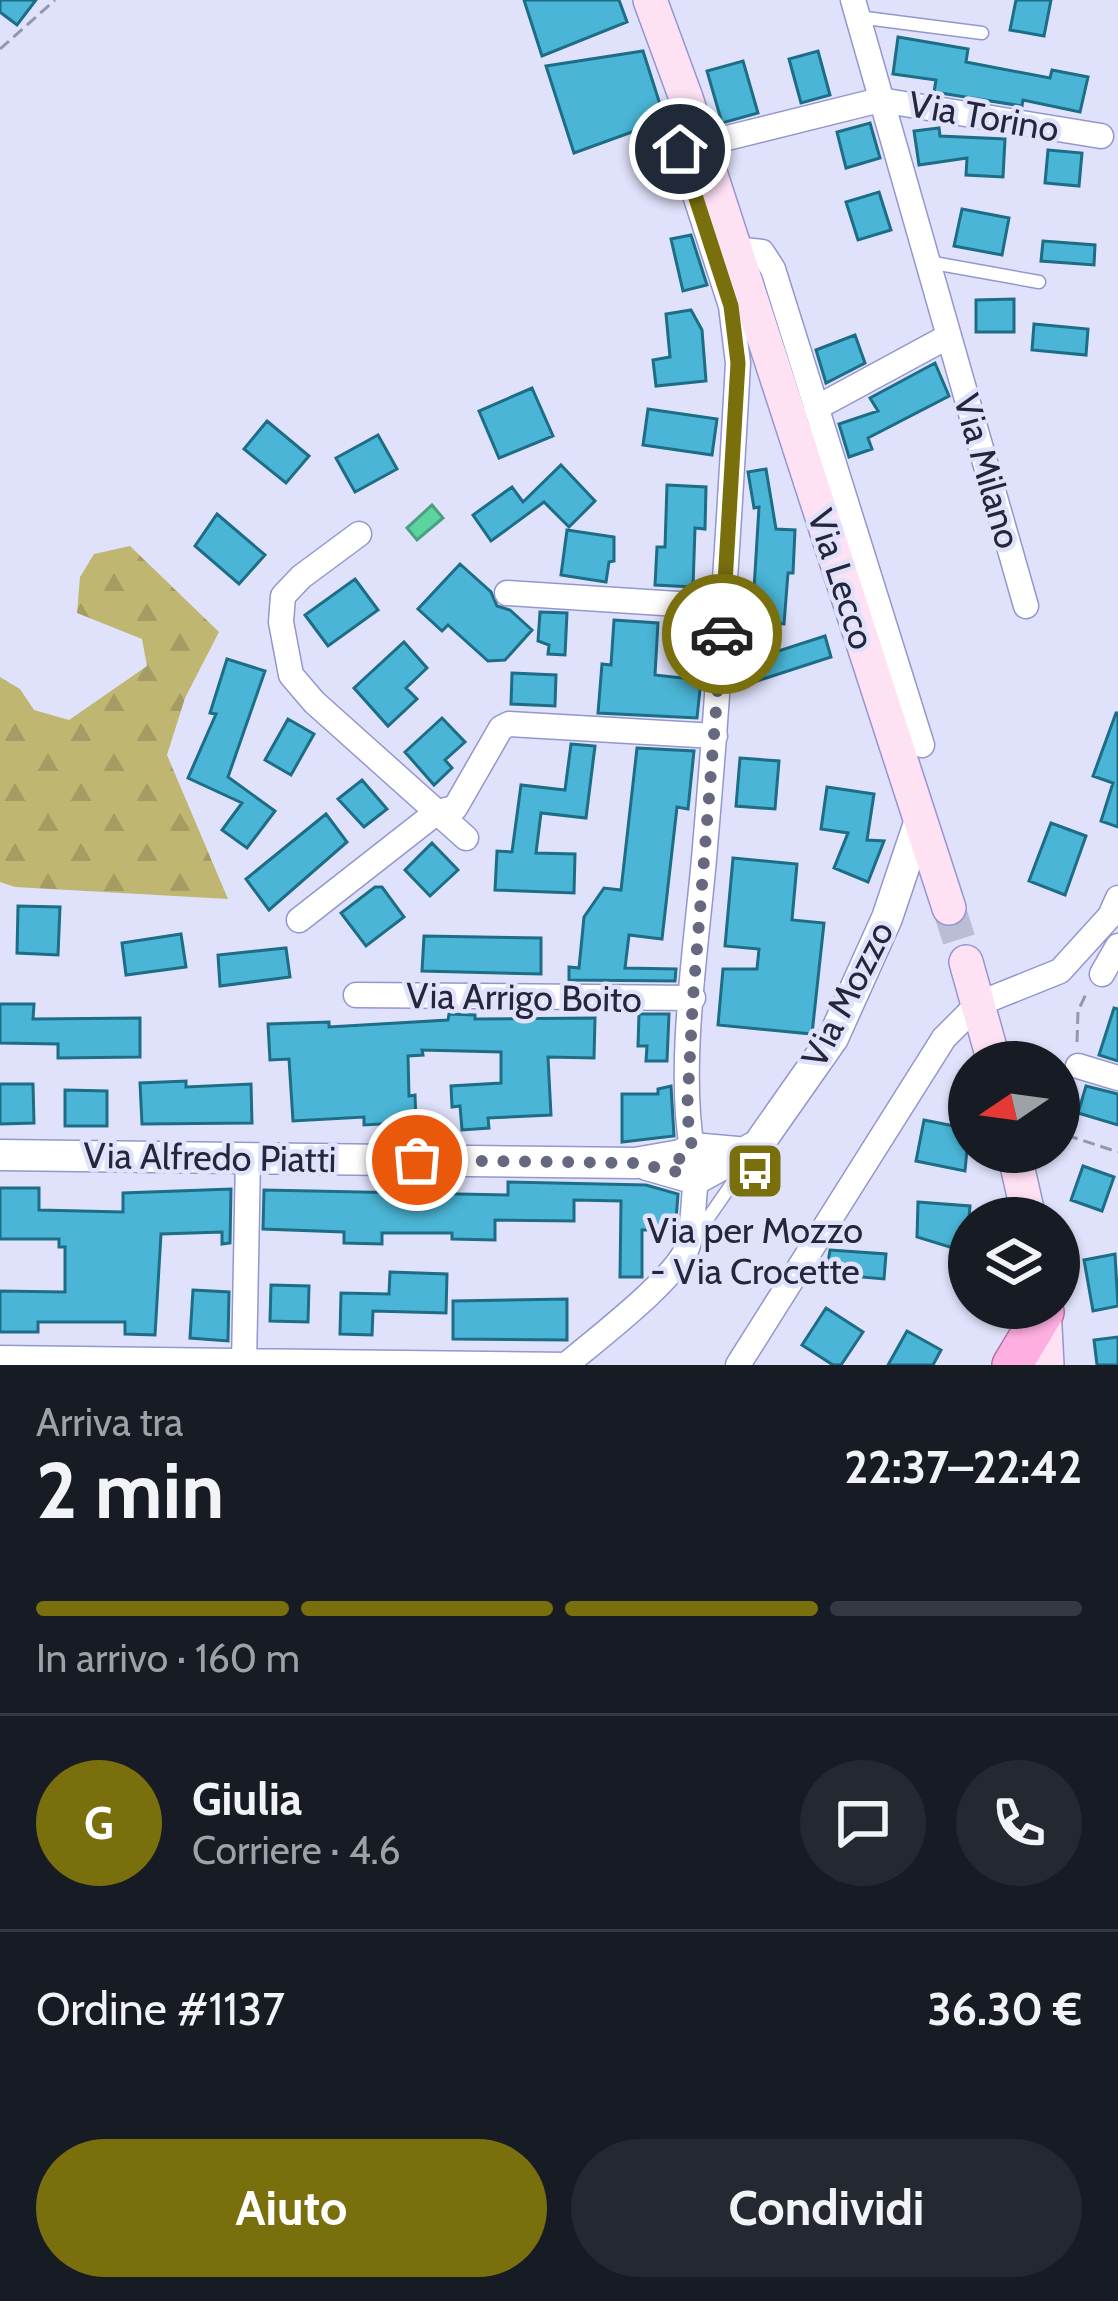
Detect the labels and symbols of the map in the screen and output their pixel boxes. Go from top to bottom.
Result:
street label: Via Torino [906,81,1062,151]
pin [629,98,731,200]
street label: Via Milano [945,389,1031,553]
street label: Via Lecco [799,503,885,655]
courier [662,574,782,694]
street label: Via Mozzo [792,914,902,1074]
street label: Via Arrigo Boito [406,973,642,1021]
north arrow [948,1041,1080,1173]
pin [366,1109,468,1211]
street label: Via Alfredo Piatti [83,1133,337,1181]
bus stop icon: Via per Mozzo - Via Crocette [724,1140,786,1202]
place label: Via per Mozzo - Via Crocette [647,1208,863,1293]

